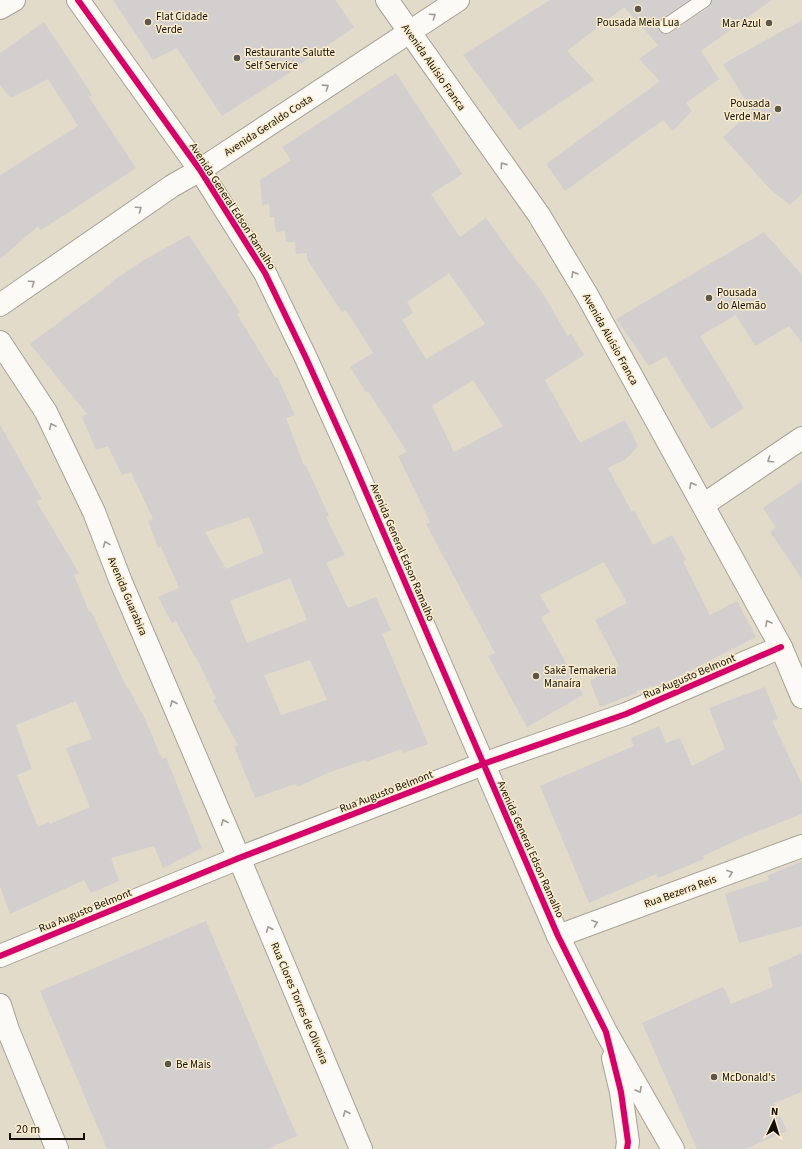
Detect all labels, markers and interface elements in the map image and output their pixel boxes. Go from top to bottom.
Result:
marker: Pousada Meia Lua [633,4,643,14]
place label: Flat Cidade Verde [156,9,208,37]
one-way arrow [429,14,436,21]
place label: Pousada Meia Lua [597,15,679,30]
place label: Mar Azul [722,16,761,31]
marker: Flat Cidade Verde [143,17,153,27]
marker: Mar Azul [764,18,774,28]
street label: Avenida Aluísio Franca [398,21,469,114]
place label: Restaurante Salutte Self Service [245,45,336,73]
marker: Restaurante Salutte Self Service [232,53,242,63]
one-way arrow [322,85,329,92]
street label: Avenida Geraldo Costa [221,91,316,160]
place label: Pousada Verde Mar [724,96,770,124]
marker: Pousada Verde Mar [773,104,783,114]
street label: Avenida General Edson Ramalho [186,140,279,273]
one-way arrow [501,162,508,169]
one-way arrow [135,206,142,214]
one-way arrow [571,271,579,278]
one-way arrow [28,280,35,288]
place label: Pousada do Alemão [717,285,766,313]
street label: Avenida Aluísio Franca [579,291,642,388]
marker: Pousada do Alemão [704,293,714,303]
one-way arrow [49,422,57,430]
one-way arrow [767,455,774,463]
street label: Avenida General Edson Ramalho [367,481,438,624]
one-way arrow [689,482,697,489]
one-way arrow [103,541,111,548]
street label: Avenida Guarabira [104,554,151,638]
one-way arrow [765,620,773,628]
street label: Rua Augusto Belmont [641,650,738,703]
place label: Sakē Temakeria Manaíra [544,663,616,691]
marker: Sakē Temakeria Manaíra [531,671,541,681]
one-way arrow [170,699,178,707]
street label: Rua Augusto Belmont [337,767,435,816]
street label: Avenida General Edson Ramalho [493,778,568,920]
one-way arrow [221,819,229,827]
one-way arrow [726,869,733,877]
street label: Rua Bezerra Reis [642,871,719,912]
street label: Rua Augusto Belmont [36,885,134,936]
one-way arrow [591,919,598,927]
one-way arrow [266,925,274,933]
street label: Rua Clores Torres de Oliveira [267,940,332,1066]
place label: Be Mais [176,1057,211,1072]
marker: Be Mais [163,1059,173,1069]
place label: McDonald's [722,1070,776,1085]
marker: McDonald's [709,1072,719,1082]
one-way arrow [635,1086,642,1093]
north arrow [754,1101,794,1141]
text: N [770,1104,779,1119]
one-way arrow [343,1110,351,1117]
scale bar [10,1115,84,1141]
text: 20 m [16,1121,40,1138]

